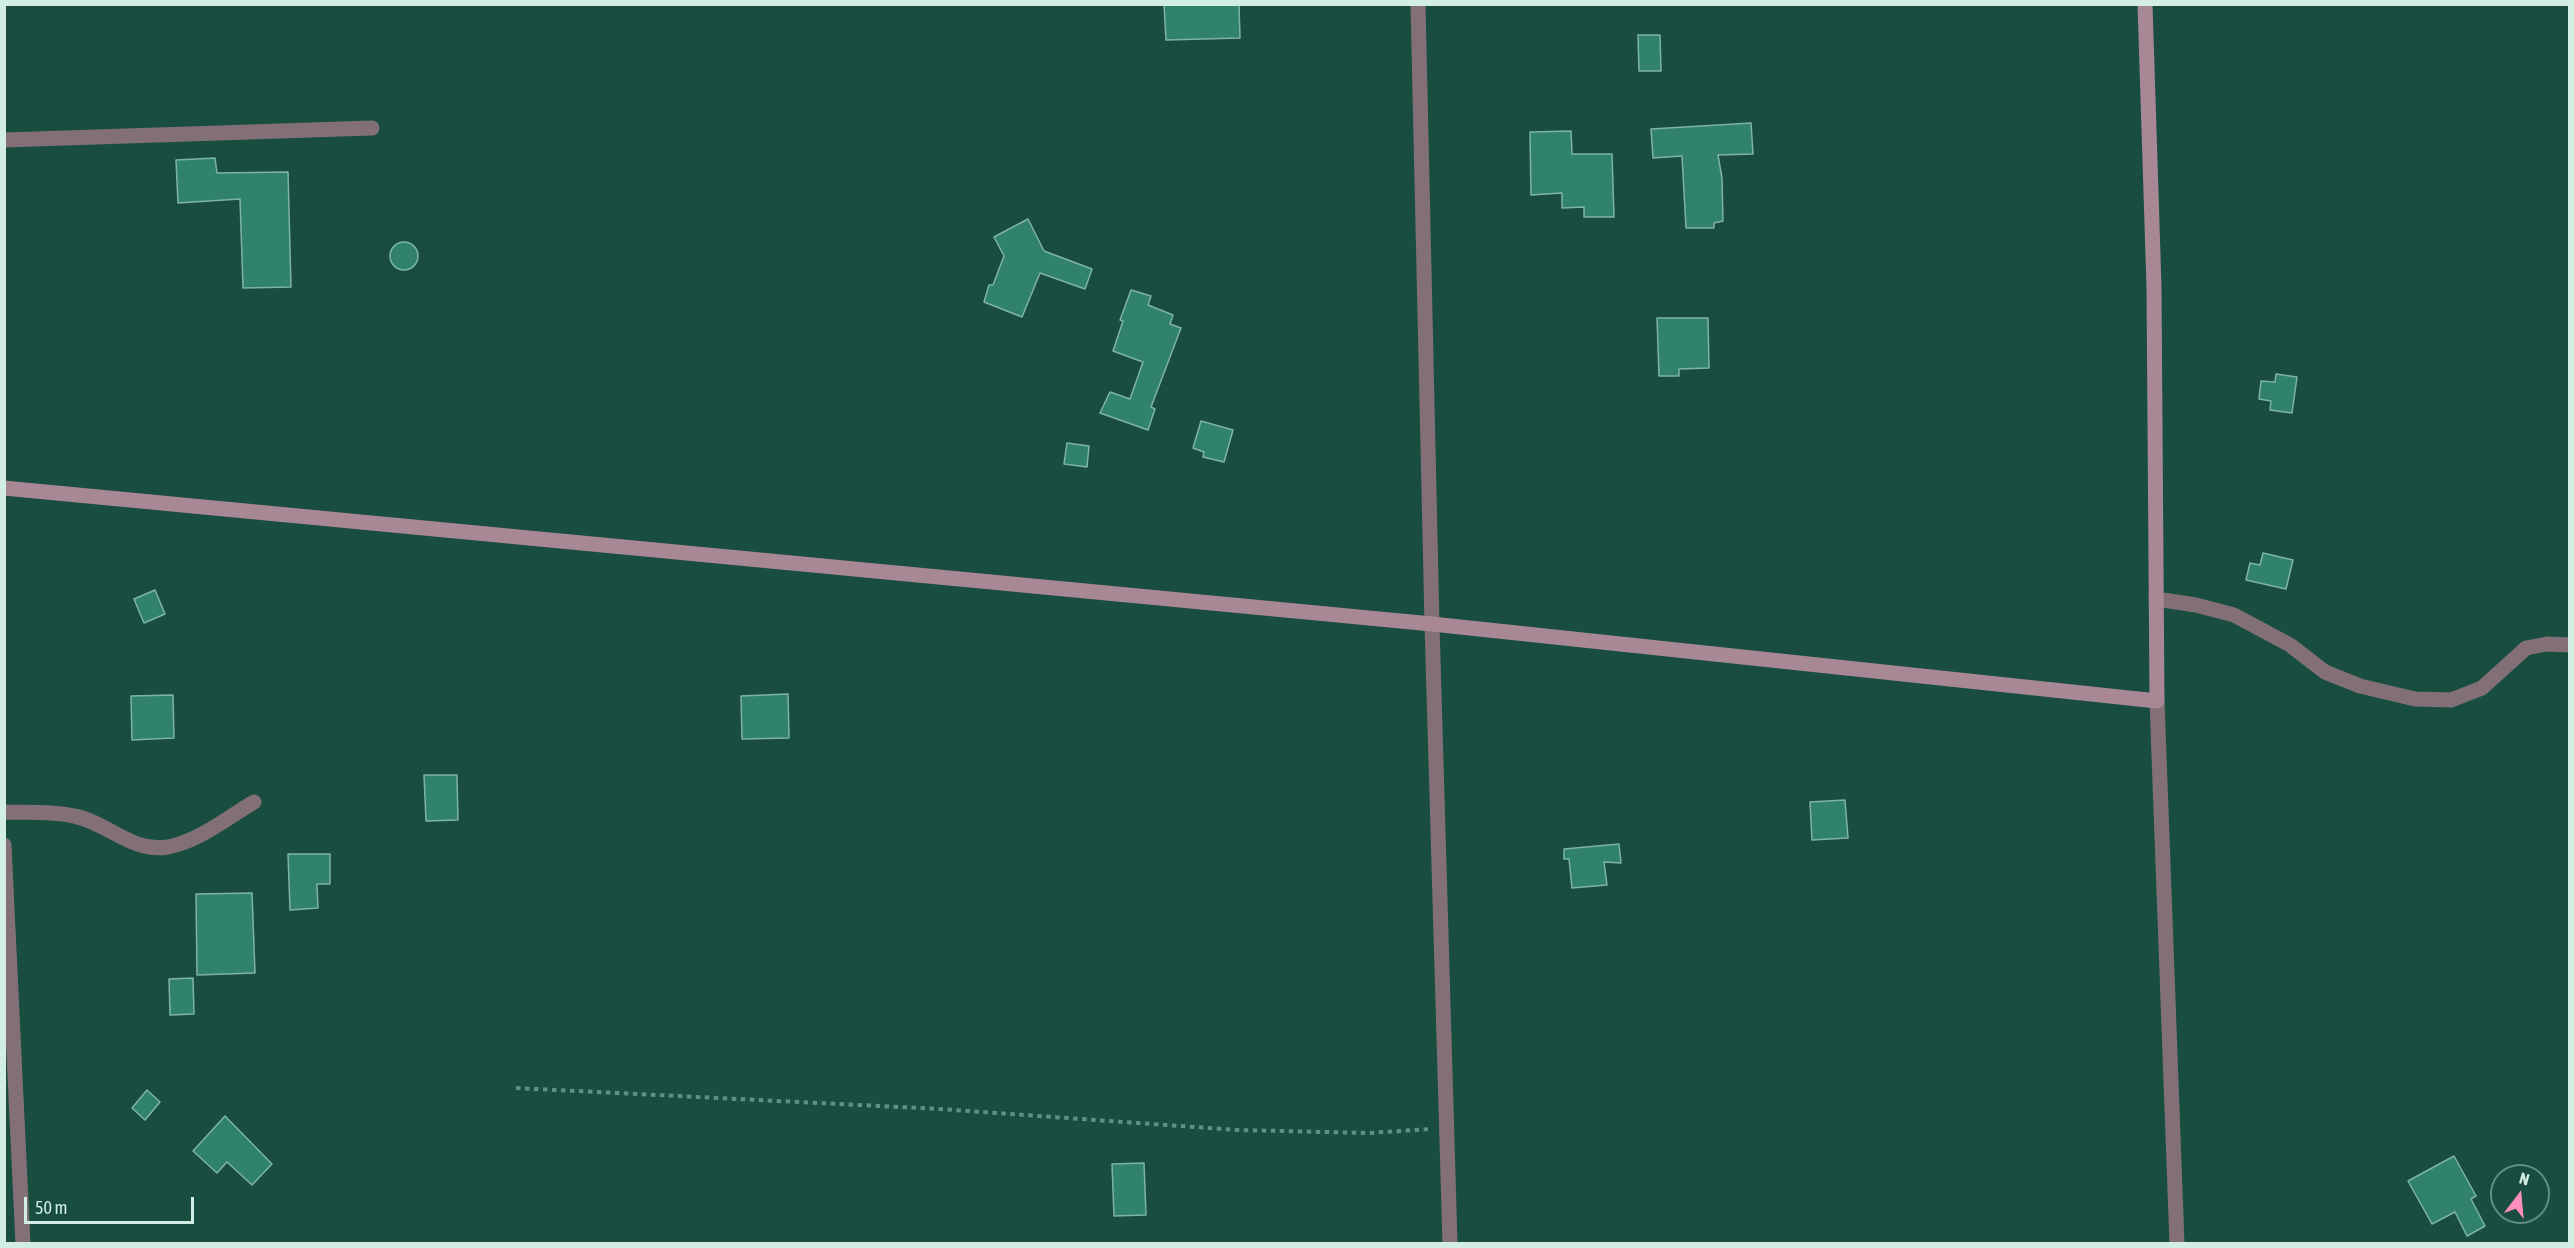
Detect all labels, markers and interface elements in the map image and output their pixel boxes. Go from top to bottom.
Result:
north arrow [2490,1164,2550,1224]
text: N [2517,1169,2531,1189]
scale bar [27,1185,196,1223]
text: 50 m [35,1197,67,1218]

